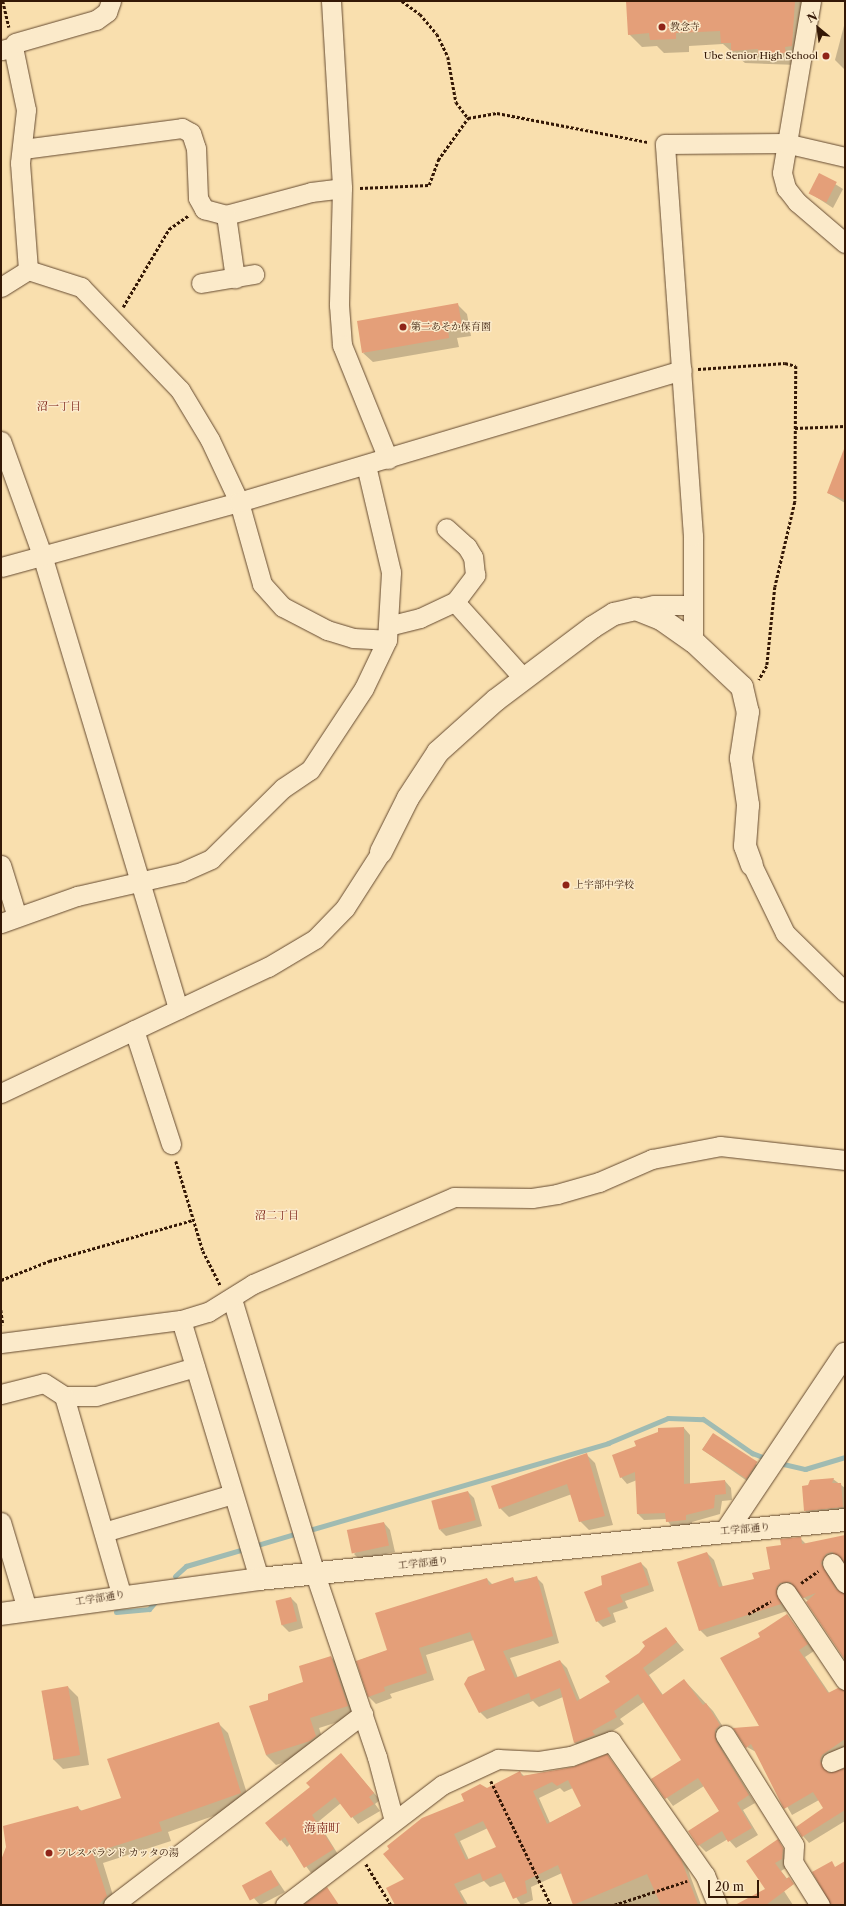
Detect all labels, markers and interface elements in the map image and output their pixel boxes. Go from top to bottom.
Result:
north arrow [798,8,838,48]
text: N [805,9,820,26]
place label: 教念寺 [670,21,700,33]
marker: 教念寺 [657,22,667,32]
place label: Ube Senior High School [704,50,818,62]
marker: Ube Senior High School [821,51,831,61]
place label: 第二あそか保育園 [411,321,491,333]
marker: 第二あそか保育園 [398,322,408,332]
district label: 沼一丁目 [37,399,81,413]
place label: 上宇部中学校 [574,879,634,891]
marker: 上宇部中学校 [561,880,571,890]
district label: 沼二丁目 [255,1208,299,1222]
street label: 工学部通り [720,1521,770,1537]
street label: 工学部通り [398,1554,448,1572]
street label: 工学部通り [74,1588,126,1608]
district label: 海南町 [304,1821,340,1835]
place label: フレスパランド カッタの湯 [57,1847,180,1859]
marker: フレスパランド カッタの湯 [44,1848,54,1858]
scale bar [710,1872,761,1898]
text: 20 m [715,1879,744,1894]

